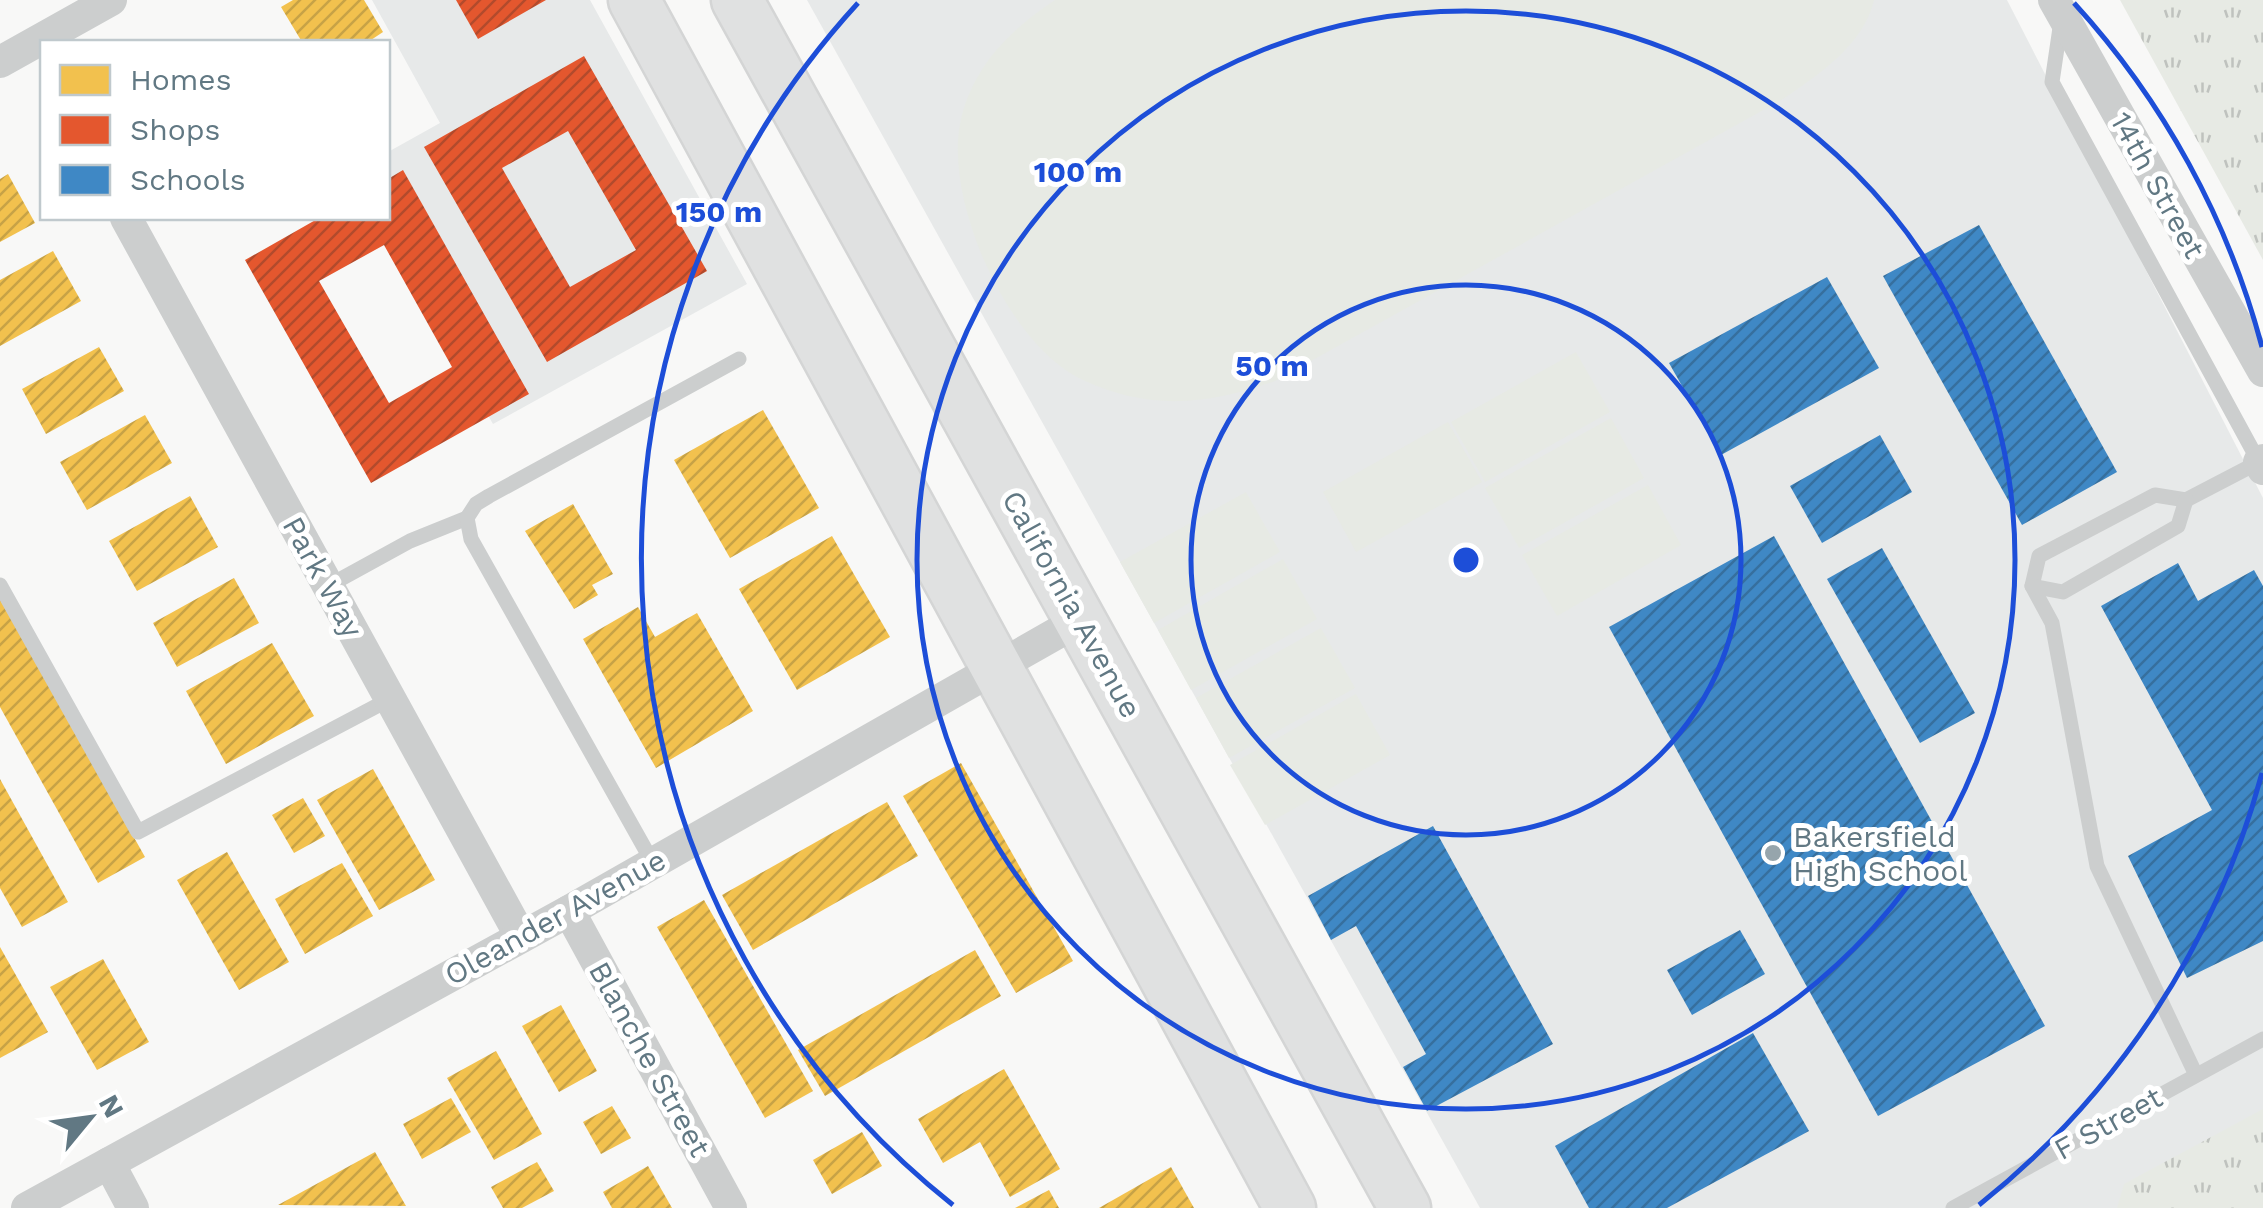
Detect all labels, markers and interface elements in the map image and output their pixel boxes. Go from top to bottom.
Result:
legend [40,40,390,220]
text: Homes [130,62,232,97]
street label: 14th Street [2103,106,2213,265]
text: Shops [130,112,220,147]
text: 100 m [1034,154,1122,189]
text: Schools [130,162,246,197]
text: 150 m [676,194,762,229]
text: 50 m [1235,348,1309,383]
street label: California Avenue [995,484,1149,724]
street label: Park Way [276,511,371,644]
centre of rings [1448,542,1484,578]
place label: Bakersfield High School [1793,819,1968,888]
street label: Oleander Avenue [438,842,672,992]
marker: Bakersfield High School [1762,842,1784,864]
street label: Blanche Street [582,955,718,1163]
north arrow [40,1068,140,1168]
street label: F Street [2048,1079,2169,1167]
text: N [92,1089,131,1123]

